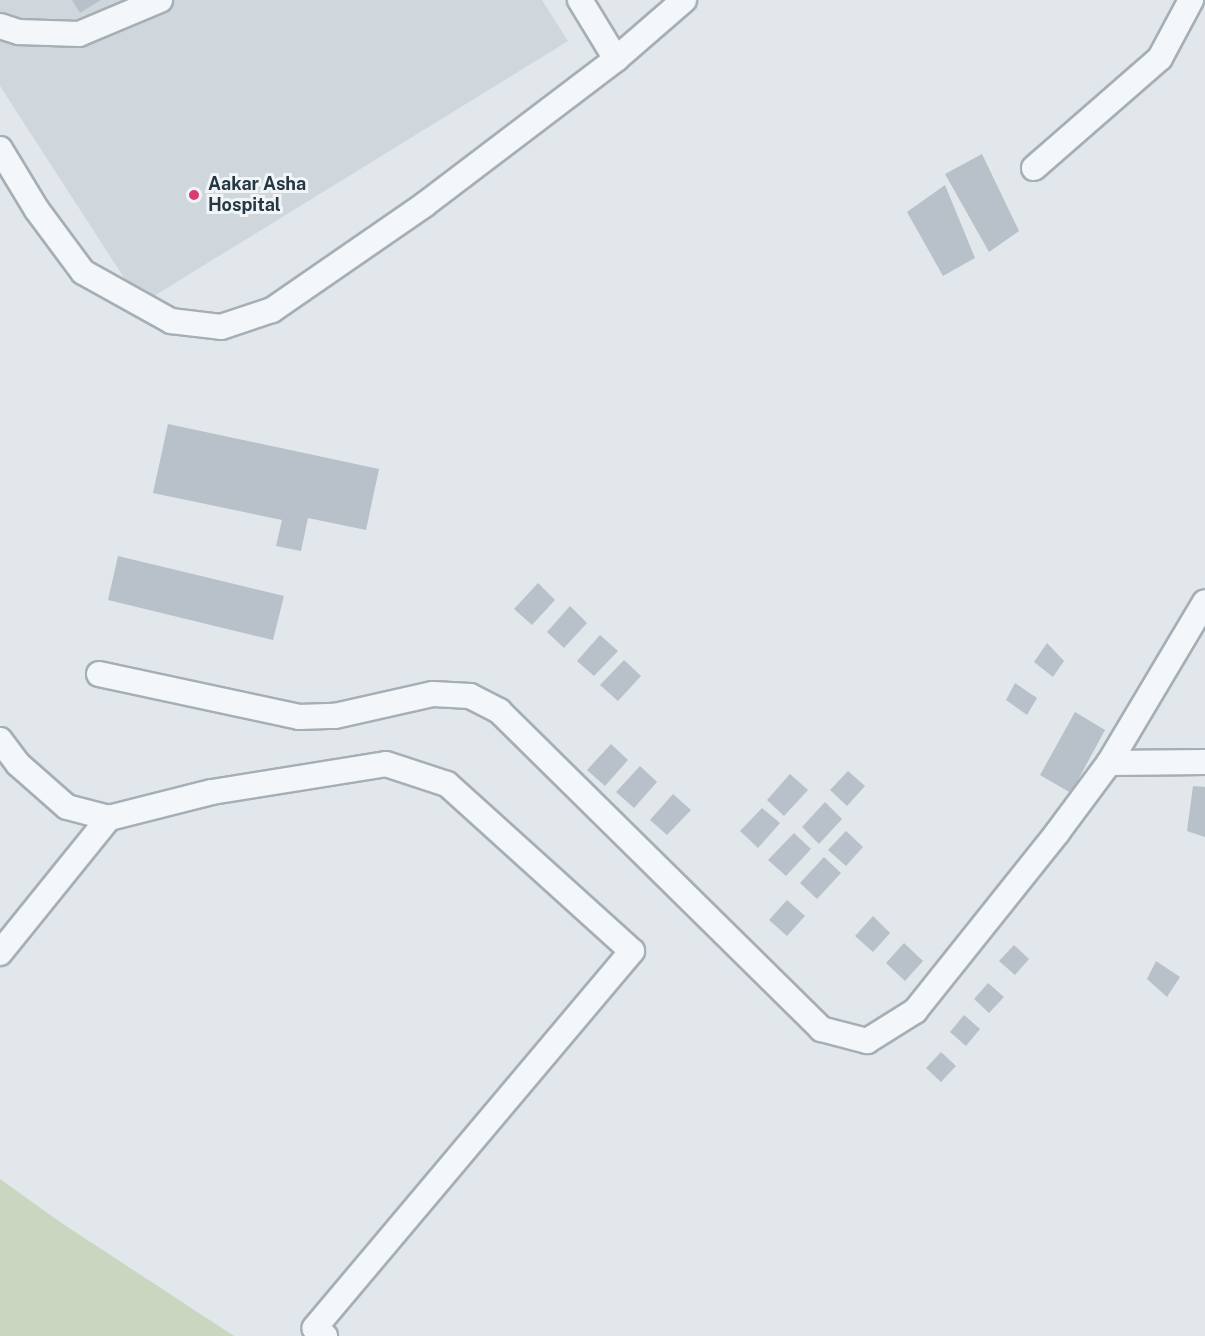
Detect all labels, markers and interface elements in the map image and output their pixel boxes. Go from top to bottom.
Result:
place label: Aakar Asha Hospital [208,174,306,216]
marker: Aakar Asha Hospital [185,186,203,204]

